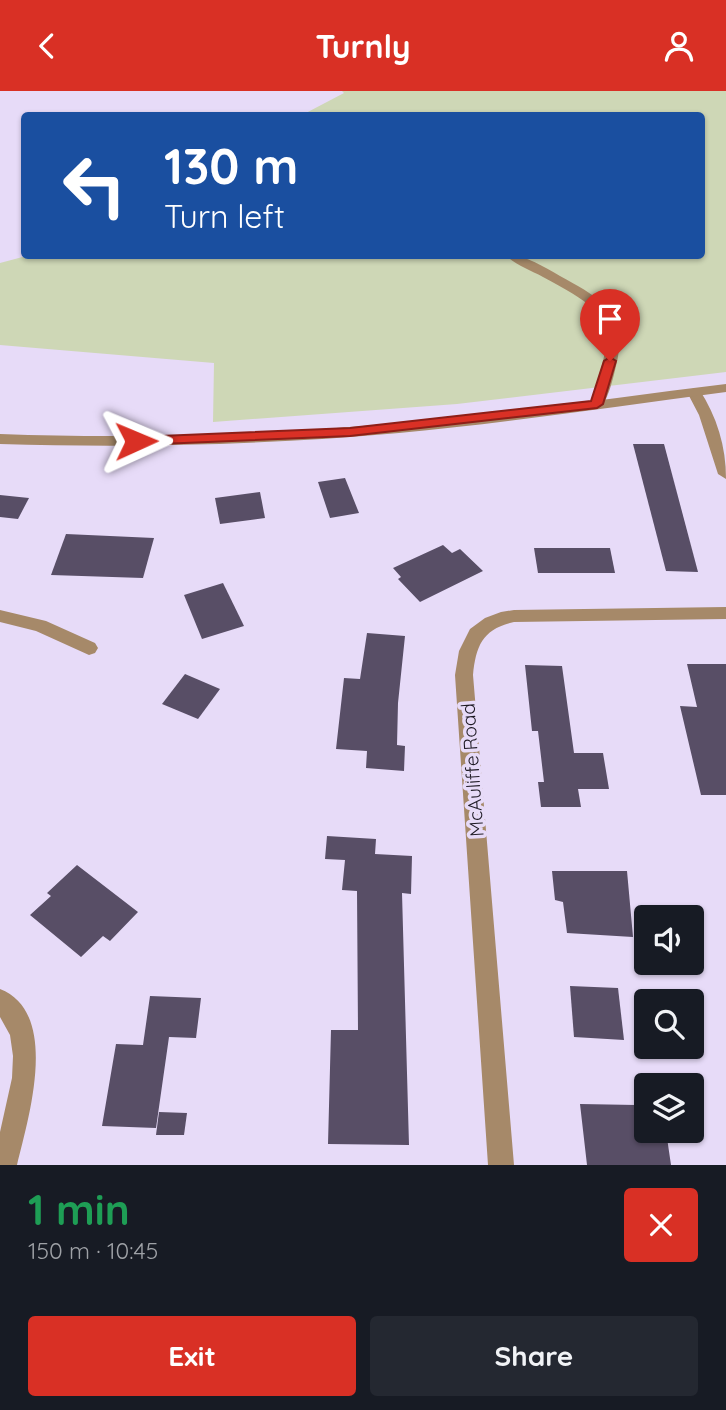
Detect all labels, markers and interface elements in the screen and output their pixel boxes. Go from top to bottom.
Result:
text: Turnly [316,26,410,66]
icon: back [28,27,66,65]
icon: person [660,27,698,65]
text: 130 m [164,135,298,196]
icon: left [49,140,140,231]
text: Turn left [164,196,285,236]
pin [580,289,640,361]
icon: arrive [591,300,629,338]
position arrow [99,404,173,478]
street label: McAuliffe Road [455,702,489,838]
map controls [634,905,704,1143]
button: sound [634,905,704,975]
button: search [634,989,704,1059]
button: layers [634,1073,704,1143]
text: 1 min [28,1183,130,1236]
button: close [624,1188,698,1262]
text: 150 m · 10:45 [28,1236,158,1265]
button: Exit [28,1316,356,1396]
button: Share [370,1316,698,1396]

